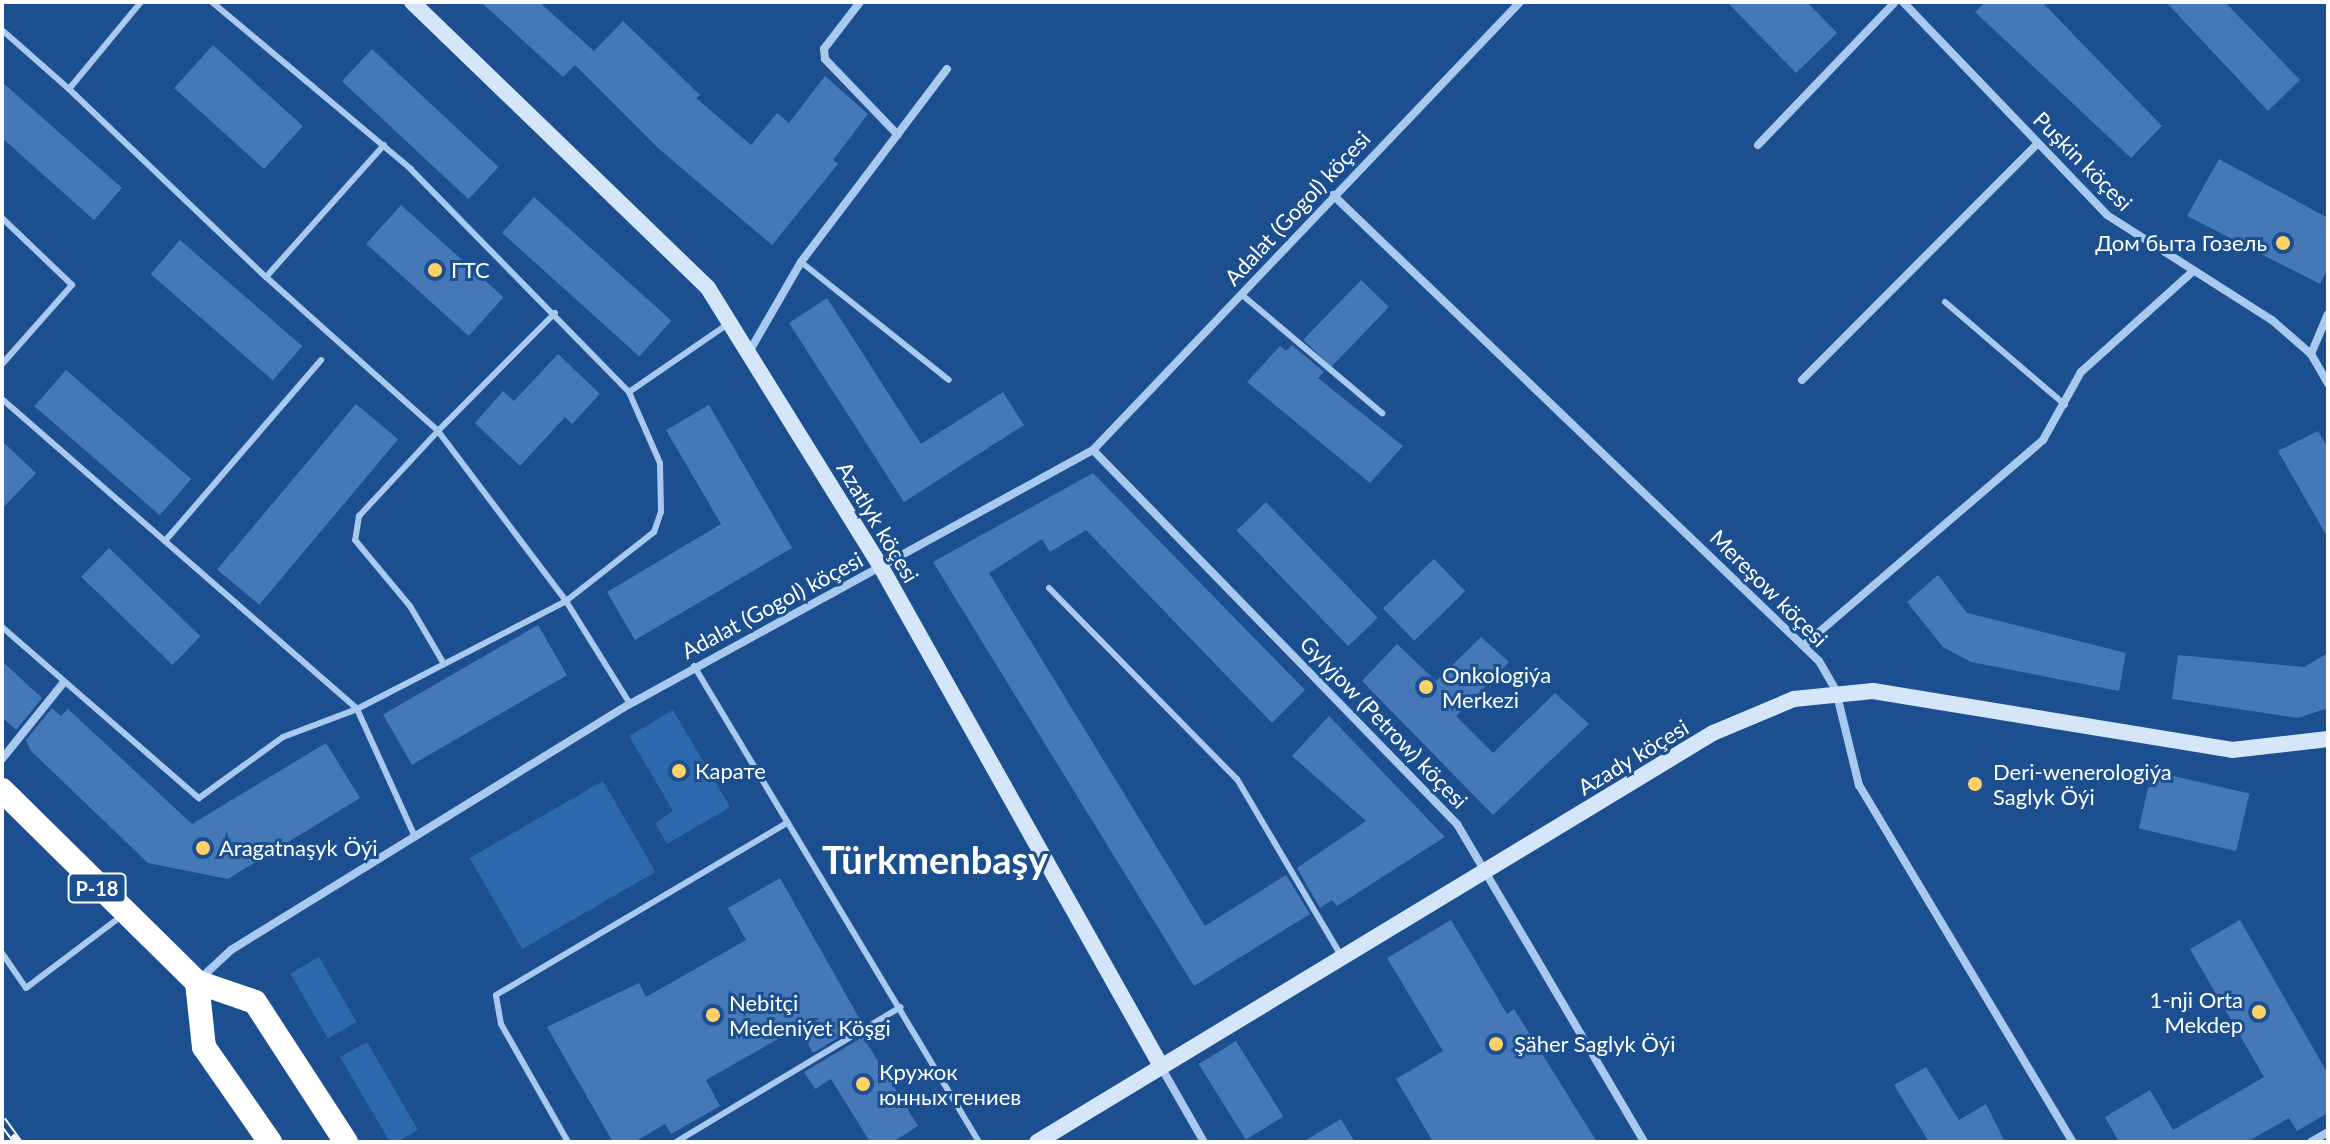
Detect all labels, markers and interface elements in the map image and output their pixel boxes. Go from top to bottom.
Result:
street label: Puşkin köçesi [2028,106,2138,216]
street label: Adalat (Gogol) köçesi [1219,125,1375,291]
place label: Дом быта Гозель [2095,230,2267,256]
marker: Дом быта Гозель [2274,234,2292,252]
place label: ГТС [451,257,490,283]
marker: ГТС [426,261,444,279]
street label: Azatlyk köçesi [832,457,924,587]
street label: Mereşow köçesi [1705,524,1833,652]
street label: Adalat (Gogol) köçesi [677,546,867,664]
street label: Gylyjow (Petrow) köçesi [1295,630,1473,814]
place label: Onkologiýa Merkezi [1442,661,1551,712]
marker: Onkologiýa Merkezi [1417,678,1435,696]
street label: Azady köçesi [1573,714,1693,800]
place label: Карате [695,758,766,784]
place label: Deri-wenerologiýa Saglyk Öýi [1993,758,2172,810]
marker: Карате [670,762,688,780]
marker: Deri-wenerologiýa Saglyk Öýi [1964,773,1986,795]
place label: Aragatnaşyk Öýi [219,835,378,861]
district label: Türkmenbaşy [822,837,1048,883]
marker: Aragatnaşyk Öýi [194,839,212,857]
road number: P-18 [67,872,127,904]
place label: 1-nji Orta Mekdep [2149,986,2243,1038]
place label: Nebitçi Medeniýet Köşgi [729,989,891,1040]
marker: 1-nji Orta Mekdep [2250,1003,2268,1021]
marker: Nebitçi Medeniýet Köşgi [704,1006,722,1024]
place label: Şäher Saglyk Öýi [1514,1031,1676,1057]
marker: Şäher Saglyk Öýi [1485,1033,1507,1055]
place label: Кружок юнных гениев [879,1058,1021,1110]
marker: Кружок юнных гениев [854,1075,872,1093]

